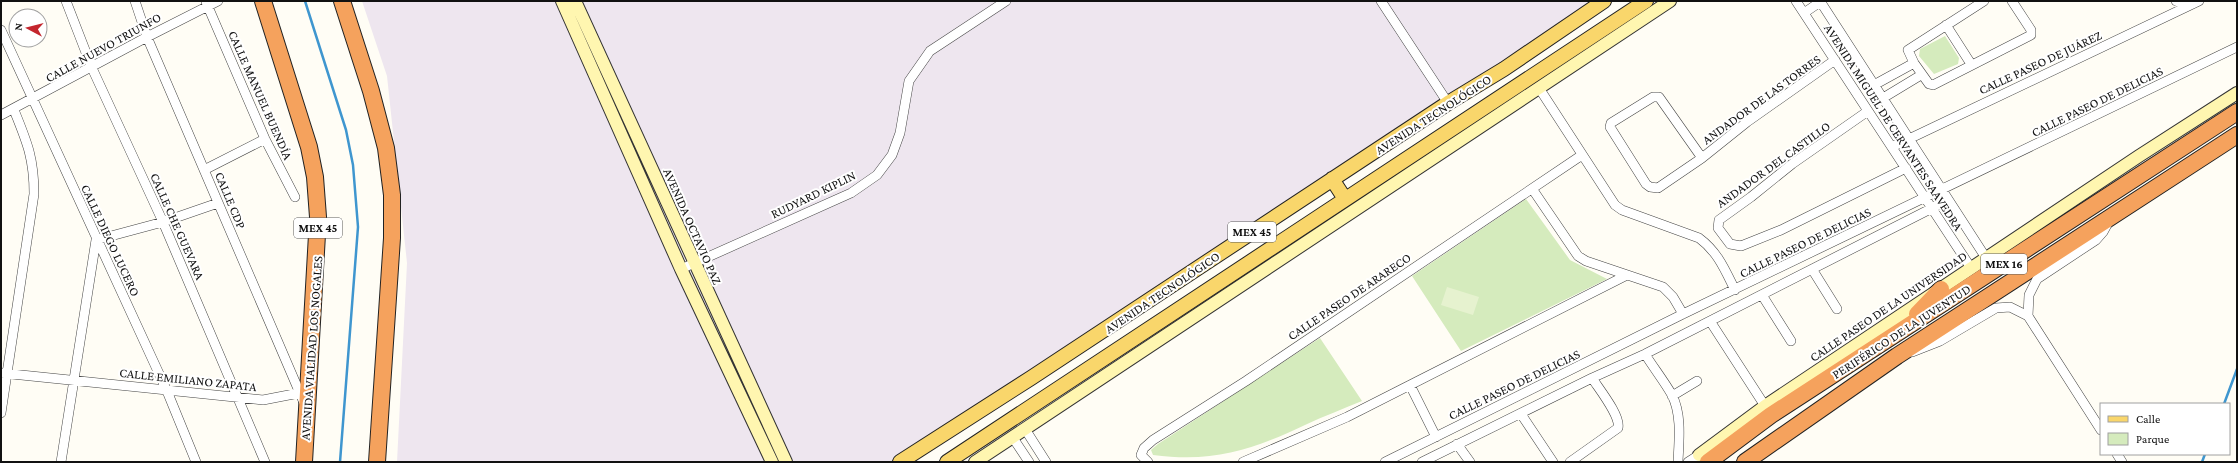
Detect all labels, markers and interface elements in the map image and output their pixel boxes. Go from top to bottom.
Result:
north arrow [8,8,48,48]
street label: CALLE NUEVO TRIUNFO [43,9,164,85]
street label: AVENIDA MIGUEL DE CERVANTES SAAVEDRA [1821,21,1966,234]
text: N [12,22,25,31]
street label: CALLE PASEO DE JUÁREZ [1976,27,2104,97]
street label: CALLE MANUEL BUENDÍA [225,28,296,163]
street label: ANDADOR DE LAS TORRES [1699,51,1823,147]
street label: CALLE PASEO DE DELICIAS [2029,63,2165,140]
street label: AVENIDA TECNOLÓGICO [1373,71,1494,158]
street label: ANDADOR DEL CASTILLO [1713,118,1833,211]
street label: AVENIDA OCTAVIO PAZ [660,166,725,287]
street label: RUDYARD KIPLIN [768,167,858,221]
street label: CALLE CDP [212,170,249,231]
street label: CALLE CHE GUEVARA [147,171,208,282]
street label: CALLE DIEGO LUCERO [78,182,143,299]
street label: CALLE PASEO DE DELICIAS [1737,204,1873,281]
road number: MEX 45 [294,218,342,238]
road number: MEX 45 [1228,222,1276,242]
street label: AVENIDA TECNOLÓGICO [1102,248,1223,336]
street label: CALLE PASEO DE LA UNIVERSIDAD [1807,248,1970,365]
street label: CALLE PASEO DE ARARECO [1285,249,1414,343]
road number: MEX 16 [1981,254,2027,274]
street label: AVENIDA VIALIDAD LOS NOGALES [298,255,325,441]
street label: PERIFÉRICO DE LA JUVENTUD [1829,281,1973,382]
street label: CALLE PASEO DE DELICIAS [1446,346,1582,423]
street label: CALLE EMILIANO ZAPATA [119,365,258,394]
legend [2100,403,2230,455]
text: Calle [2136,412,2160,426]
text: Parque [2136,432,2169,446]

